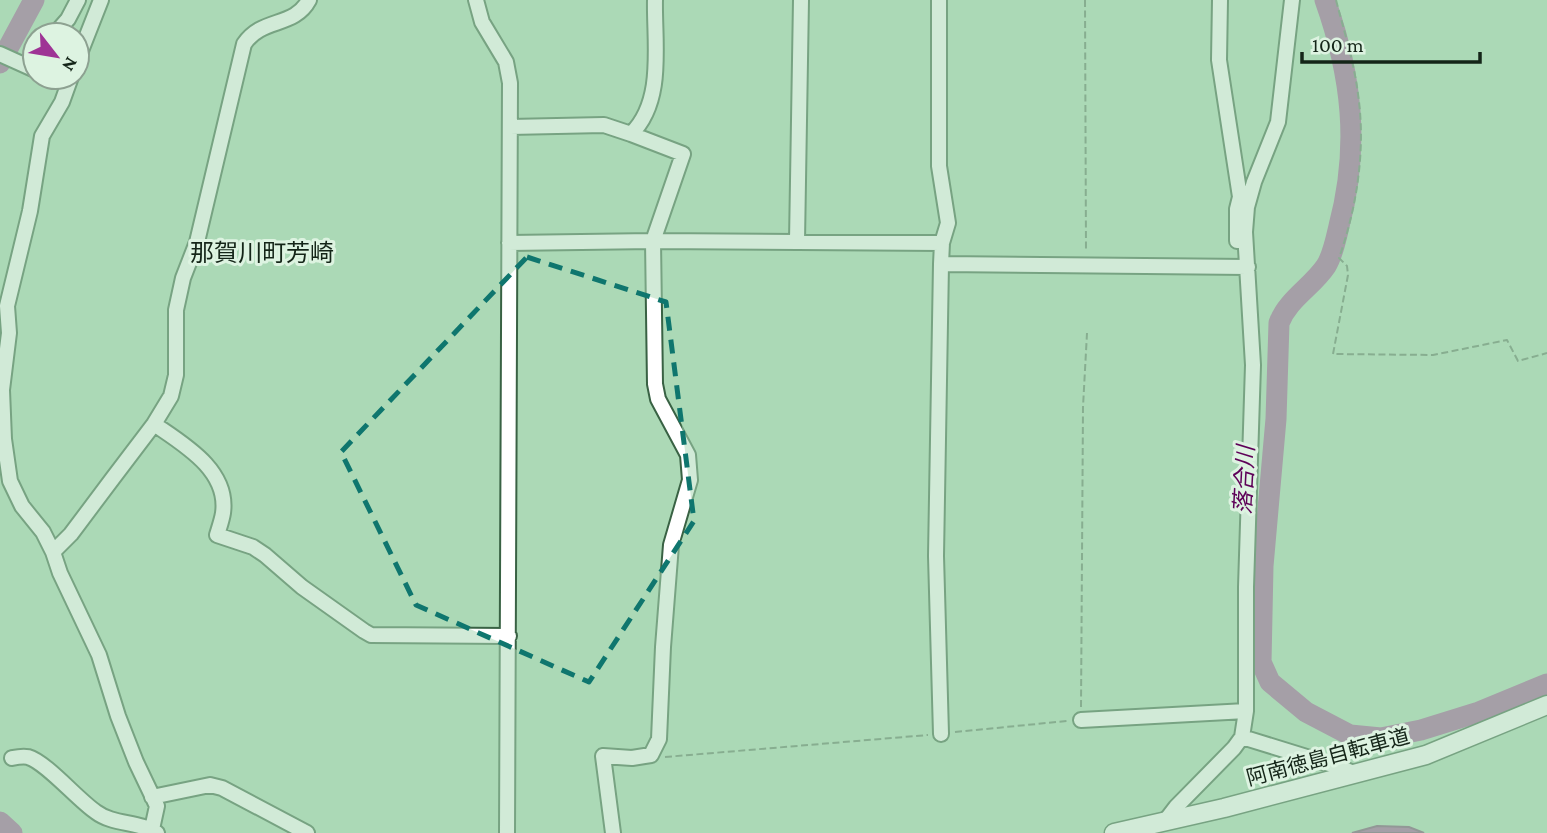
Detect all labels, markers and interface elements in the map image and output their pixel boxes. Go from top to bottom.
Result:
north arrow [21,21,91,91]
scale bar [1302,21,1480,65]
text: 100 m [1312,33,1364,57]
text: N [58,54,82,75]
district label: 那賀川町芳崎 [190,239,334,266]
water label: 落合川 [1229,442,1259,515]
street label: 阿南徳島自転車道 [1244,724,1412,790]

